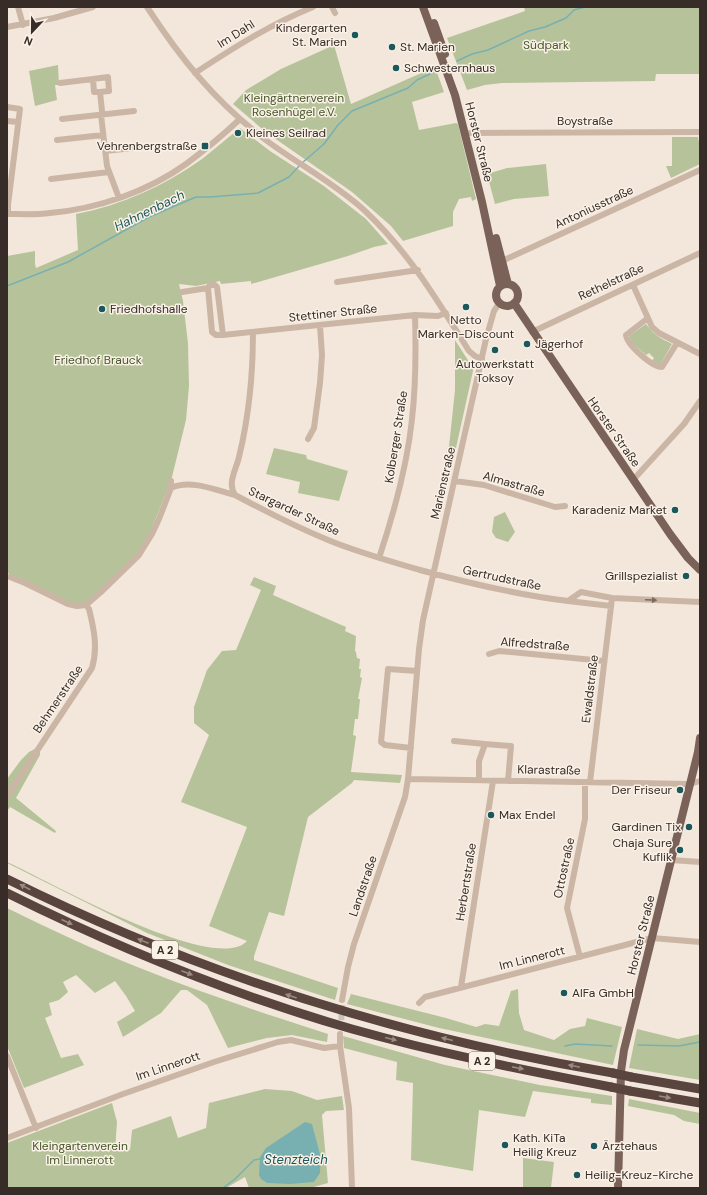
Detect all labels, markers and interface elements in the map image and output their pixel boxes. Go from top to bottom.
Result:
north arrow [12,12,52,52]
street label: Im Dahl [214,16,258,52]
place label: Kindergarten St. Marien [276,20,347,50]
marker: Kindergarten St. Marien [350,30,360,40]
text: N [22,33,35,49]
park label: Südpark [523,37,569,53]
place label: St. Marien [400,39,455,55]
marker: St. Marien [387,42,397,52]
place label: Schwesternhaus [404,60,495,76]
marker: Schwesternhaus [391,63,401,73]
park label: Kleingärtnerverein Rosenhügel e.V. [244,90,344,120]
street label: Horster Straße [461,100,497,184]
street label: Boystraße [557,113,613,129]
place label: Kleines Seilrad [246,125,326,141]
marker: Kleines Seilrad [233,128,243,138]
place label: Vehrenbergstraße [97,138,197,154]
marker: Vehrenbergstraße [200,141,210,151]
street label: Antoniusstraße [552,182,636,232]
water label: Hahnenbach [111,186,187,235]
street label: Rethelstraße [576,260,646,304]
street label: Stettiner Straße [288,300,378,326]
place label: Friedhofshalle [110,301,188,317]
marker: Netto Marken-Discount [461,302,471,312]
marker: Friedhofshalle [97,304,107,314]
place label: Netto Marken-Discount [418,312,515,342]
place label: Jägerhof [535,336,583,352]
marker: Jägerhof [522,339,532,349]
marker: Autowerkstatt Toksoy [490,345,500,355]
park label: Friedhof Brauck [54,352,142,368]
place label: Autowerkstatt Toksoy [456,356,534,386]
street label: Kolberger Straße [381,390,411,484]
street label: Horster Straße [584,394,644,470]
street label: Marienstraße [427,445,459,521]
street label: Almastraße [481,468,547,501]
street label: Stargarder Straße [246,483,342,539]
place label: Karadeniz Market [572,502,667,518]
marker: Karadeniz Market [670,505,680,515]
street label: Gertrudstraße [461,562,543,594]
place label: Grillspezialist [605,568,678,584]
marker: Grillspezialist [681,571,691,581]
one-way arrow [645,597,658,603]
street label: Alfredstraße [500,634,570,654]
street label: Ewaldstraße [578,654,602,724]
street label: Behmerstraße [29,662,87,736]
street label: Klarastraße [517,761,581,779]
place label: Der Friseur [611,782,673,798]
marker: Der Friseur [675,785,685,795]
place label: Max Endel [499,807,555,823]
marker: Max Endel [486,810,496,820]
place label: Gardinen Tix [611,819,681,835]
marker: Gardinen Tix [684,822,694,832]
place label: Chaja Sure Kuflik [612,835,672,865]
street label: Ottostraße [550,836,578,900]
street label: Herbertstraße [452,842,480,922]
marker: Chaja Sure Kuflik [675,845,685,855]
street label: Landstraße [345,853,381,919]
one-way arrow [19,884,30,891]
street label: Horster Straße [623,893,659,977]
one-way arrow [62,919,73,925]
one-way arrow [136,938,148,944]
road number: A 2 [152,941,178,959]
street label: Im Linnerott [498,942,567,974]
one-way arrow [182,970,194,976]
place label: AlFa GmbH [572,985,634,1001]
marker: AlFa GmbH [559,988,569,998]
one-way arrow [285,992,297,998]
one-way arrow [385,1036,397,1042]
one-way arrow [441,1036,453,1042]
street label: Im Linnerott [134,1047,203,1084]
road number: A 2 [469,1052,495,1070]
one-way arrow [568,1063,580,1069]
one-way arrow [512,1066,524,1072]
one-way arrow [659,1094,671,1100]
place label: Kath. KiTa Heilig Kreuz [513,1130,577,1160]
park label: Kleingartenverein Im Linnerott [32,1138,128,1168]
place label: Ärztehaus [602,1138,658,1154]
marker: Kath. KiTa Heilig Kreuz [500,1140,510,1150]
marker: Ärztehaus [589,1141,599,1151]
water label: Stenzteich [264,1151,328,1168]
place label: Heilig-Kreuz-Kirche [585,1167,693,1183]
marker: Heilig-Kreuz-Kirche [572,1170,582,1180]

